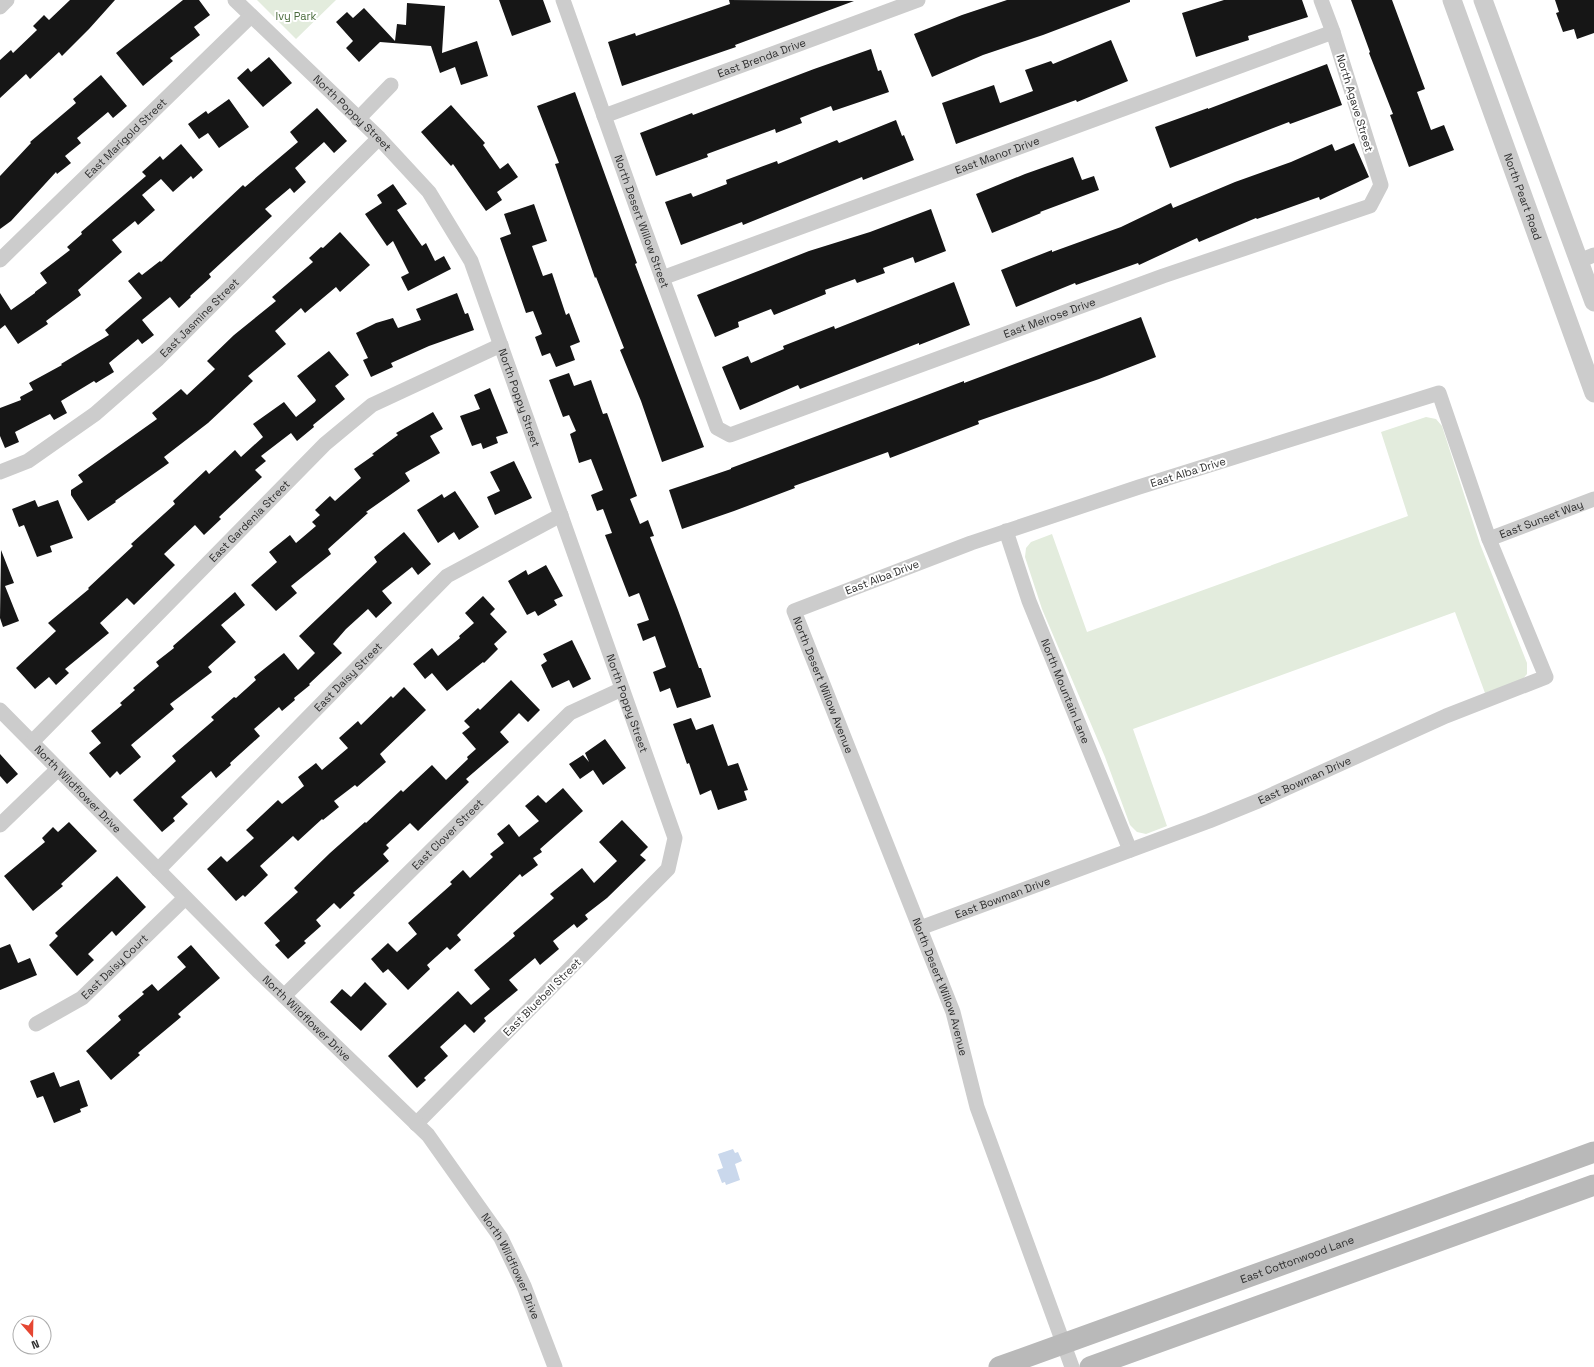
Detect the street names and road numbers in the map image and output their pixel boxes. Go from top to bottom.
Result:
street label: East Brenda Drive [715,35,808,80]
street label: North Agave Street [1333,52,1377,154]
street label: North Poppy Street [310,72,395,154]
street label: East Marigold Street [82,95,169,181]
street label: East Manor Drive [953,133,1041,177]
street label: North Peart Road [1501,151,1545,242]
street label: North Desert Willow Street [611,153,672,290]
street label: East Jasmine Street [157,275,242,360]
street label: East Melrose Drive [1002,294,1097,341]
street label: North Poppy Street [496,347,543,449]
street label: East Alba Drive [1149,454,1227,490]
street label: East Gardenia Street [206,477,293,565]
street label: East Sunset Way [1497,497,1585,541]
street label: East Alba Drive [843,556,921,598]
street label: North Desert Willow Avenue [790,615,857,755]
street label: North Mountain Lane [1038,637,1093,746]
street label: East Daisy Street [311,639,385,714]
street label: North Poppy Street [604,652,651,755]
street label: North Wildflower Drive [32,742,124,836]
street label: East Bowman Drive [1256,753,1353,807]
street label: East Clover Street [409,796,486,873]
street label: East Bowman Drive [953,873,1052,921]
street label: North Desert Willow Avenue [909,916,971,1057]
street label: East Daisy Court [78,931,151,1002]
street label: East Bluebell Street [500,955,584,1039]
street label: North Wildflower Drive [260,972,354,1064]
street label: North Wildflower Drive [478,1210,543,1321]
street label: East Cottonwood Lane [1238,1232,1356,1286]

